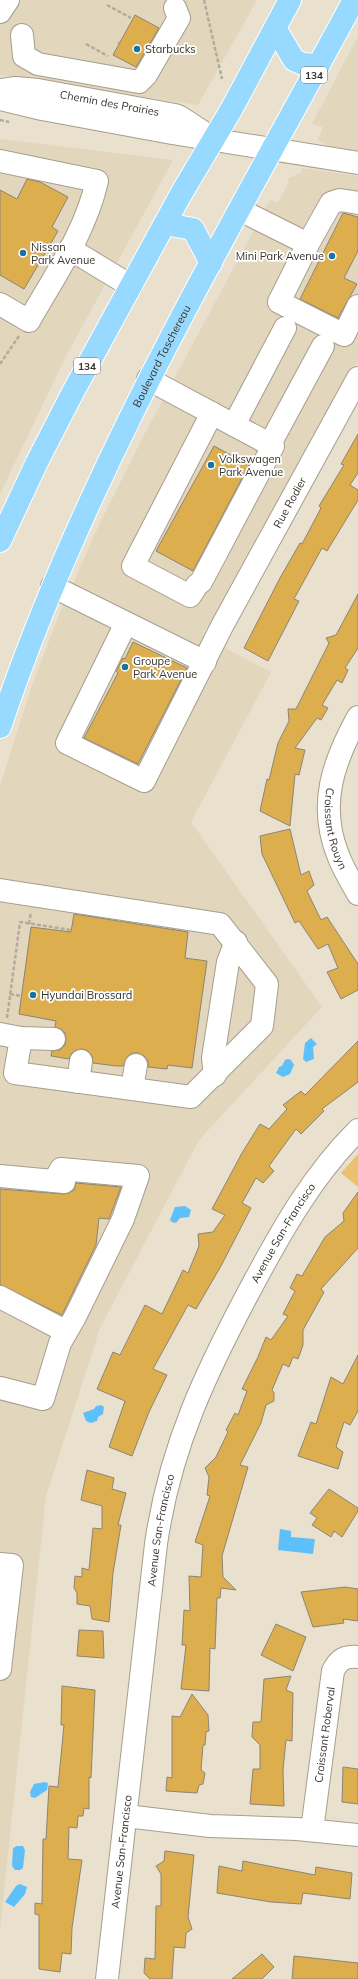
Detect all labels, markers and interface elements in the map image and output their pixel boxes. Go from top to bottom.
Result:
place label: Starbucks [145,42,196,56]
marker: Starbucks [132,44,142,54]
road number: 134 [301,67,327,83]
street label: Chemin des Prairies [59,87,160,119]
place label: Nissan Park Avenue [31,240,95,267]
marker: Nissan Park Avenue [18,248,28,258]
place label: Mini Park Avenue [236,249,324,263]
marker: Mini Park Avenue [327,251,337,261]
street label: Boulevard Taschereau [129,303,194,410]
road number: 134 [74,358,100,374]
place label: Volkswagen Park Avenue [219,452,283,479]
marker: Volkswagen Park Avenue [206,460,216,470]
street label: Rue Rodier [270,475,309,530]
place label: Groupe Park Avenue [133,654,197,681]
marker: Groupe Park Avenue [120,662,130,672]
street label: Croissant Rouyn [322,787,350,872]
place label: Hyundai Brossard [41,988,132,1002]
marker: Hyundai Brossard [28,990,38,1000]
street label: Avenue San-Francisco [248,1180,318,1285]
street label: Avenue San-Francisco [144,1472,177,1587]
street label: Croissant Roberval [311,1686,338,1784]
street label: Avenue San-Francisco [108,1794,135,1909]

